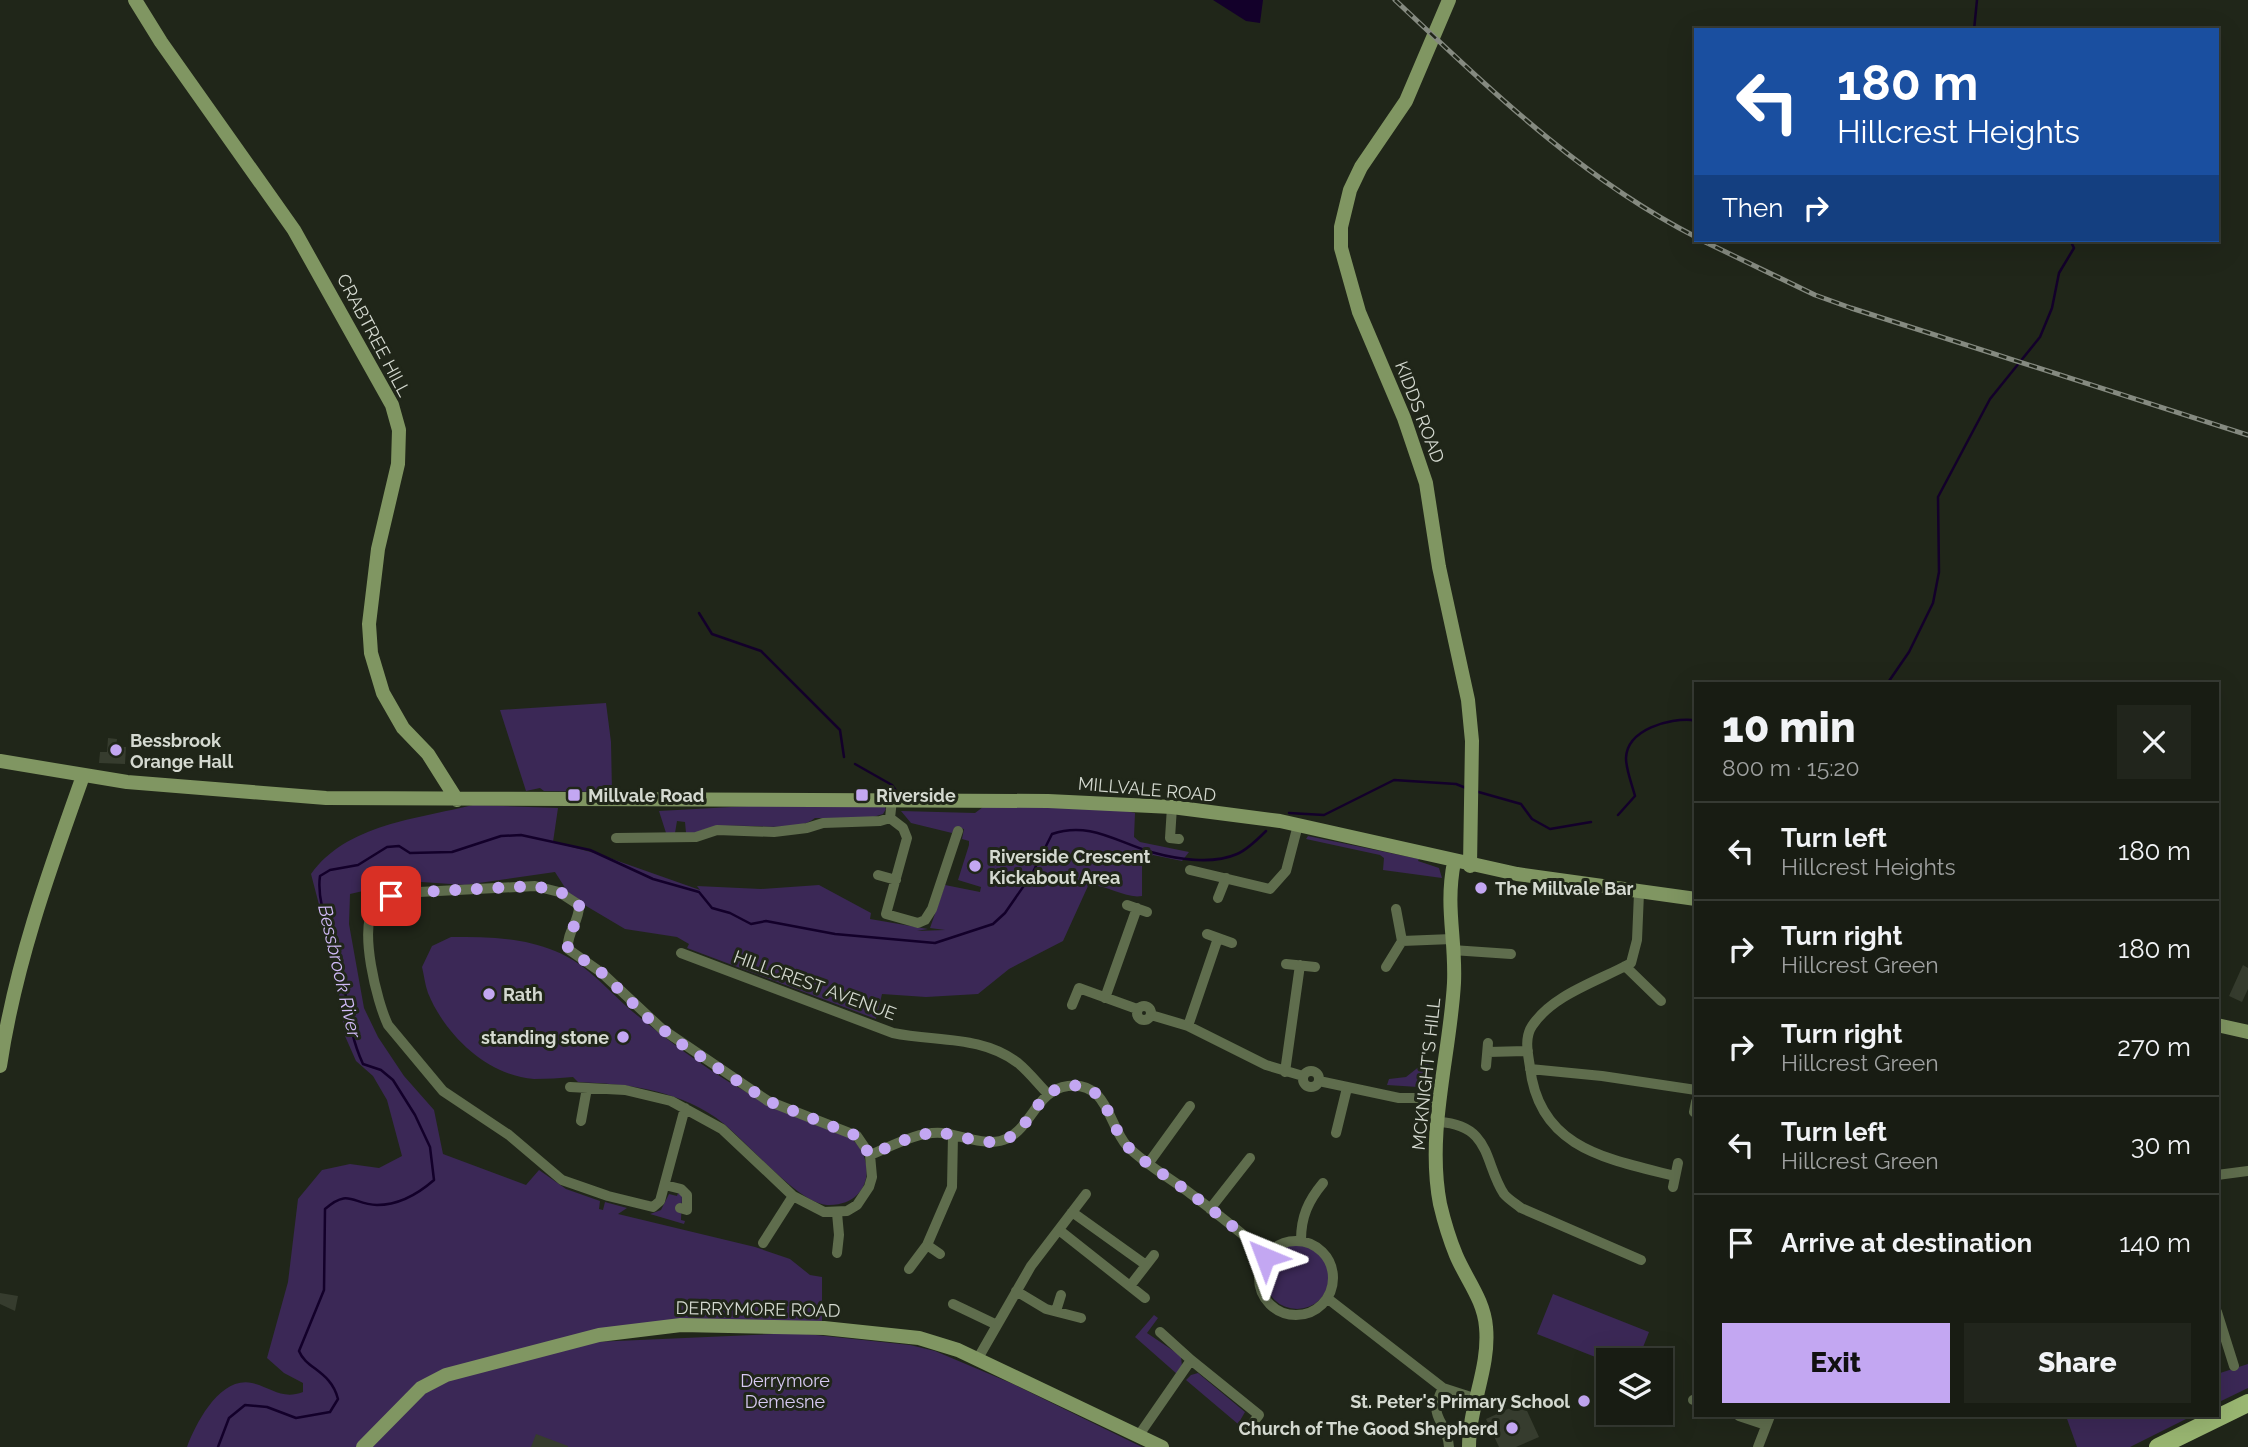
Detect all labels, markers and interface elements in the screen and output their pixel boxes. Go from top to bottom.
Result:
text: 180 m [1837,54,1978,111]
icon: left [1722,56,1813,147]
text: Hillcrest Heights [1837,113,2080,150]
icon: right [1797,189,1835,227]
text: Then [1722,193,1783,223]
street label: CRABTREE HILL [333,270,415,400]
street label: KIDDS ROAD [1391,358,1449,466]
text: 10 min [1722,703,1856,752]
button: close [2117,705,2191,779]
place label: Bessbrook Orange Hall [130,730,233,772]
marker: Bessbrook Orange Hall [108,742,124,758]
text: 800 m · 15:20 [1722,754,1860,781]
street label: MILLVALE ROAD [1077,772,1217,806]
place label: Millvale Road [588,785,704,806]
place label: Riverside [876,785,956,806]
marker: Millvale Road [566,787,582,803]
marker: Riverside [854,787,870,803]
text: Turn left [1781,823,1887,853]
icon: left [1722,832,1760,870]
text: 180 m [2118,836,2191,866]
place label: Riverside Crescent Kickabout Area [989,846,1151,888]
text: Hillcrest Heights [1781,853,1956,880]
marker: Riverside Crescent Kickabout Area [967,858,983,874]
pin [361,866,421,926]
icon: arrive [372,877,410,915]
place label: The Millvale Bar [1495,878,1634,899]
marker: The Millvale Bar [1473,880,1489,896]
water label: Bessbrook River [314,902,366,1041]
text: Turn right [1781,921,1902,951]
icon: right [1722,930,1760,968]
text: 180 m [2118,934,2191,964]
street label: HILLCREST AVENUE [731,946,899,1024]
text: Hillcrest Green [1781,951,1939,978]
place label: Rath [503,984,543,1005]
marker: Rath [481,986,497,1002]
street label: MCKNIGHT'S HILL [1408,996,1444,1151]
text: Turn right [1781,1019,1902,1049]
place label: standing stone [481,1027,609,1048]
icon: right [1722,1028,1760,1066]
marker: standing stone [615,1029,631,1045]
text: 270 m [2117,1032,2191,1062]
text: Hillcrest Green [1781,1049,1939,1076]
text: Turn left [1781,1117,1887,1147]
icon: left [1722,1126,1760,1164]
text: 30 m [2131,1130,2191,1160]
text: Hillcrest Green [1781,1147,1939,1174]
position arrow [1228,1220,1302,1294]
icon: arrive [1722,1224,1760,1262]
text: Arrive at destination [1781,1228,2032,1258]
text: 140 m [2119,1228,2191,1258]
street label: DERRYMORE ROAD [675,1297,841,1321]
button: Exit [1722,1323,1950,1403]
button: Share [1964,1323,2191,1403]
map controls [1596,1348,1673,1425]
button: layers [1596,1348,1673,1425]
park label: Derrymore Demesne [740,1370,830,1412]
place label: St. Peter's Primary School [1350,1391,1570,1412]
marker: St. Peter's Primary School [1576,1393,1592,1409]
place label: Church of The Good Shepherd [1238,1418,1498,1439]
marker: Church of The Good Shepherd [1504,1420,1520,1436]

